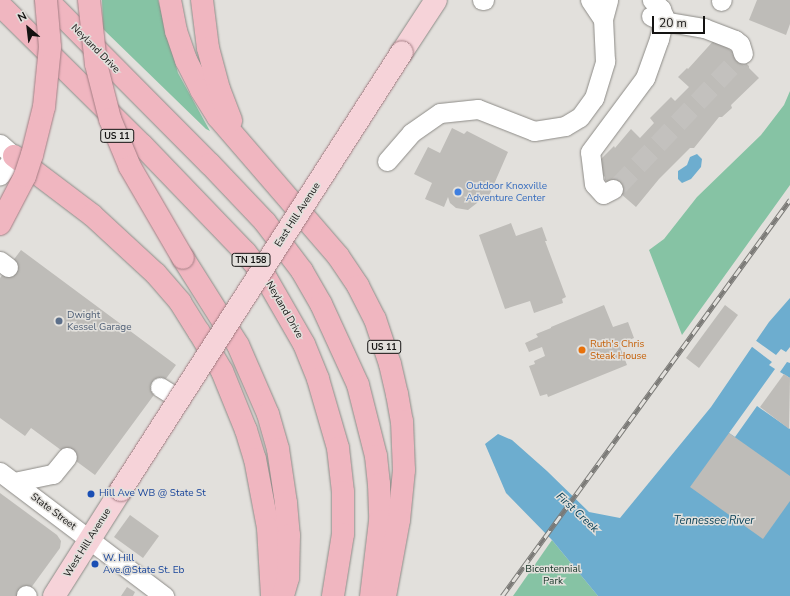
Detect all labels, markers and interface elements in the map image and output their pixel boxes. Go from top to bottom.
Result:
north arrow [8,8,48,48]
text: N [15,8,29,26]
scale bar [654,8,707,34]
text: 20 m [659,15,687,31]
street label: Neyland Drive [68,22,122,76]
road number: US 11 [100,129,134,143]
place label: Outdoor Knoxville Adventure Center [466,180,547,204]
street label: East Hill Avenue [273,181,323,249]
marker: Outdoor Knoxville Adventure Center [453,187,463,197]
road number: TN 158 [231,253,271,267]
street label: Neyland Drive [263,279,305,341]
place label: Dwight Kessel Garage [67,309,131,332]
marker: Dwight Kessel Garage [54,316,64,326]
place label: Ruth's Chris Steak House [590,338,647,362]
road number: US 11 [367,340,401,354]
marker: Ruth's Chris Steak House [577,345,587,355]
place label: Hill Ave WB @ State St [99,488,206,500]
marker: Hill Ave WB @ State St [86,489,96,499]
water label: First Creek [553,490,601,536]
street label: State Street [28,491,78,533]
street label: West Hill Avenue [62,506,114,580]
water label: Tennessee River [674,514,754,528]
place label: W. Hill Ave.@State St. Eb [103,552,184,576]
marker: W. Hill Ave.@State St. Eb [90,559,100,569]
park label: Bicentennial Park [525,563,581,586]

